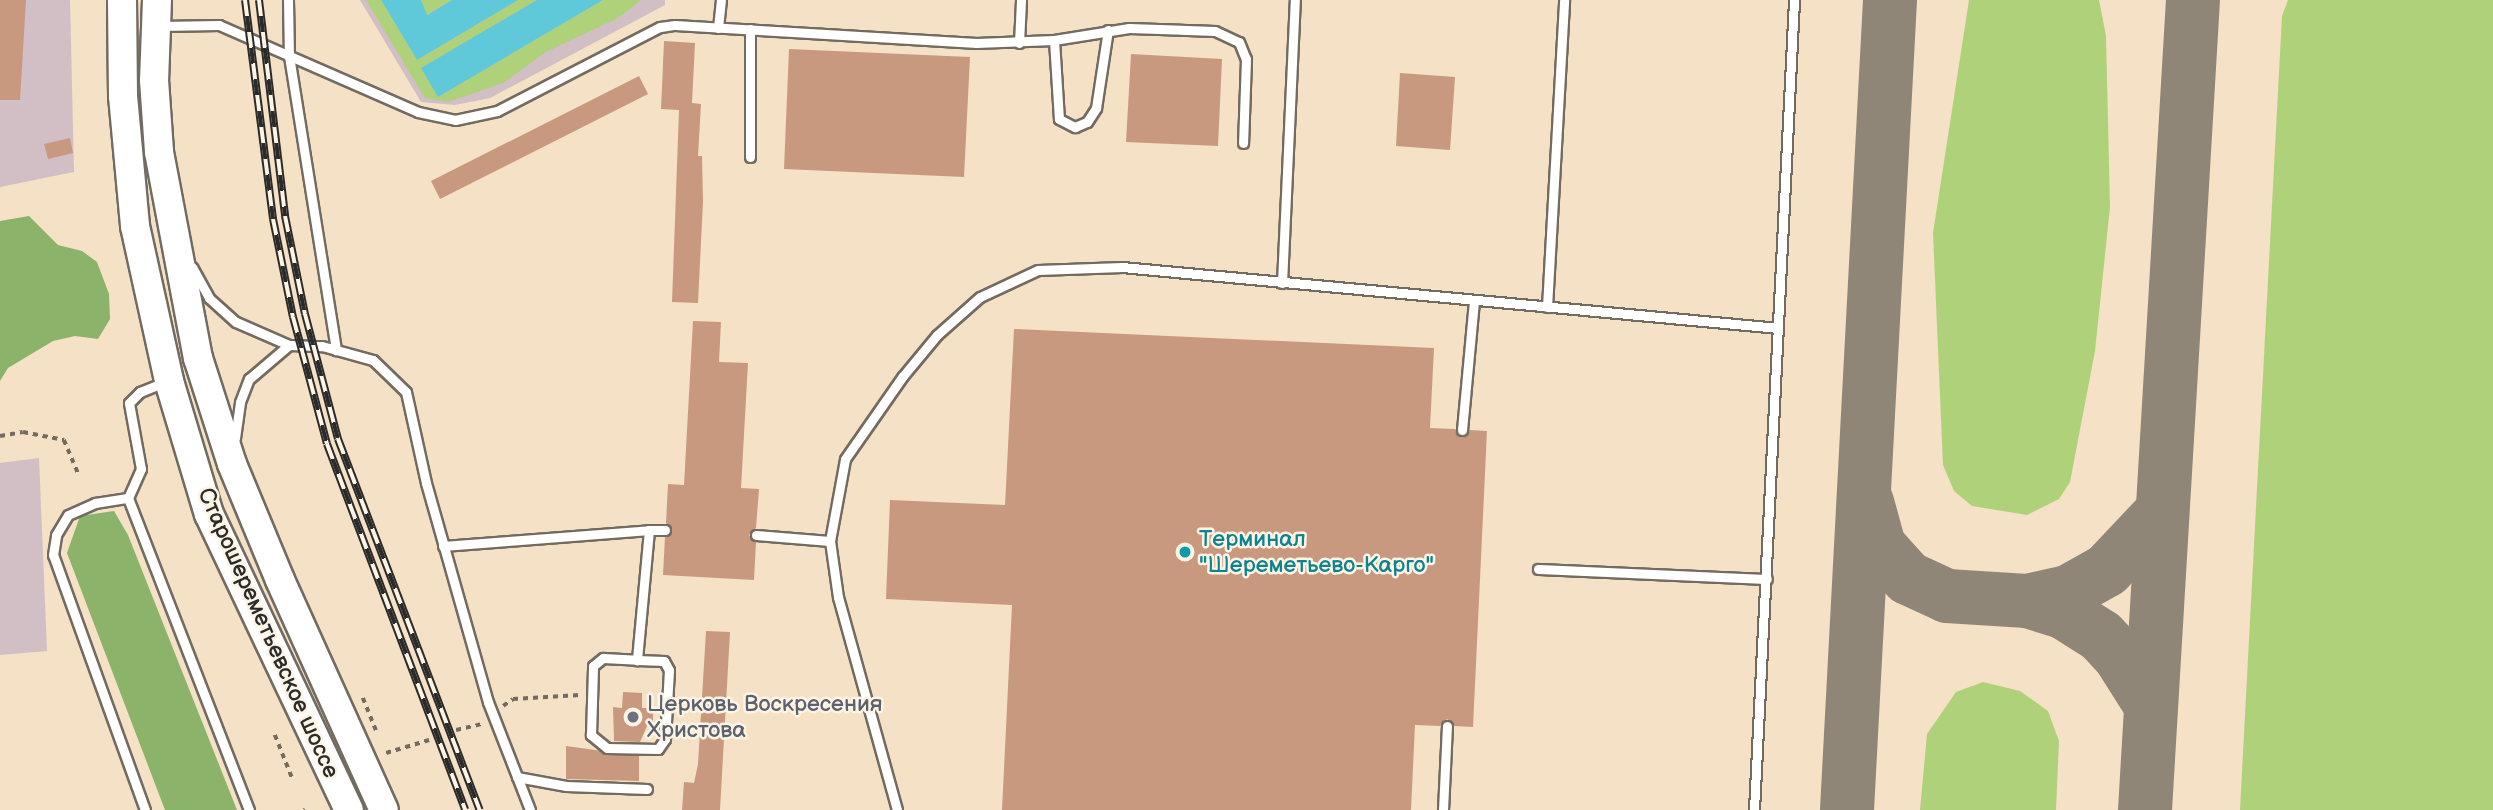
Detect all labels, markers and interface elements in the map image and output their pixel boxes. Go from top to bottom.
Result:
street label: Старошереметьевское шоссе [191,484,345,782]
place label: Терминал "Шереметьево-Карго" [1199,525,1434,579]
marker: Терминал "Шереметьево-Карго" [1177,544,1193,560]
place label: Церковь Воскресения Христова [647,690,883,744]
marker: Церковь Воскресения Христова [625,709,641,725]

